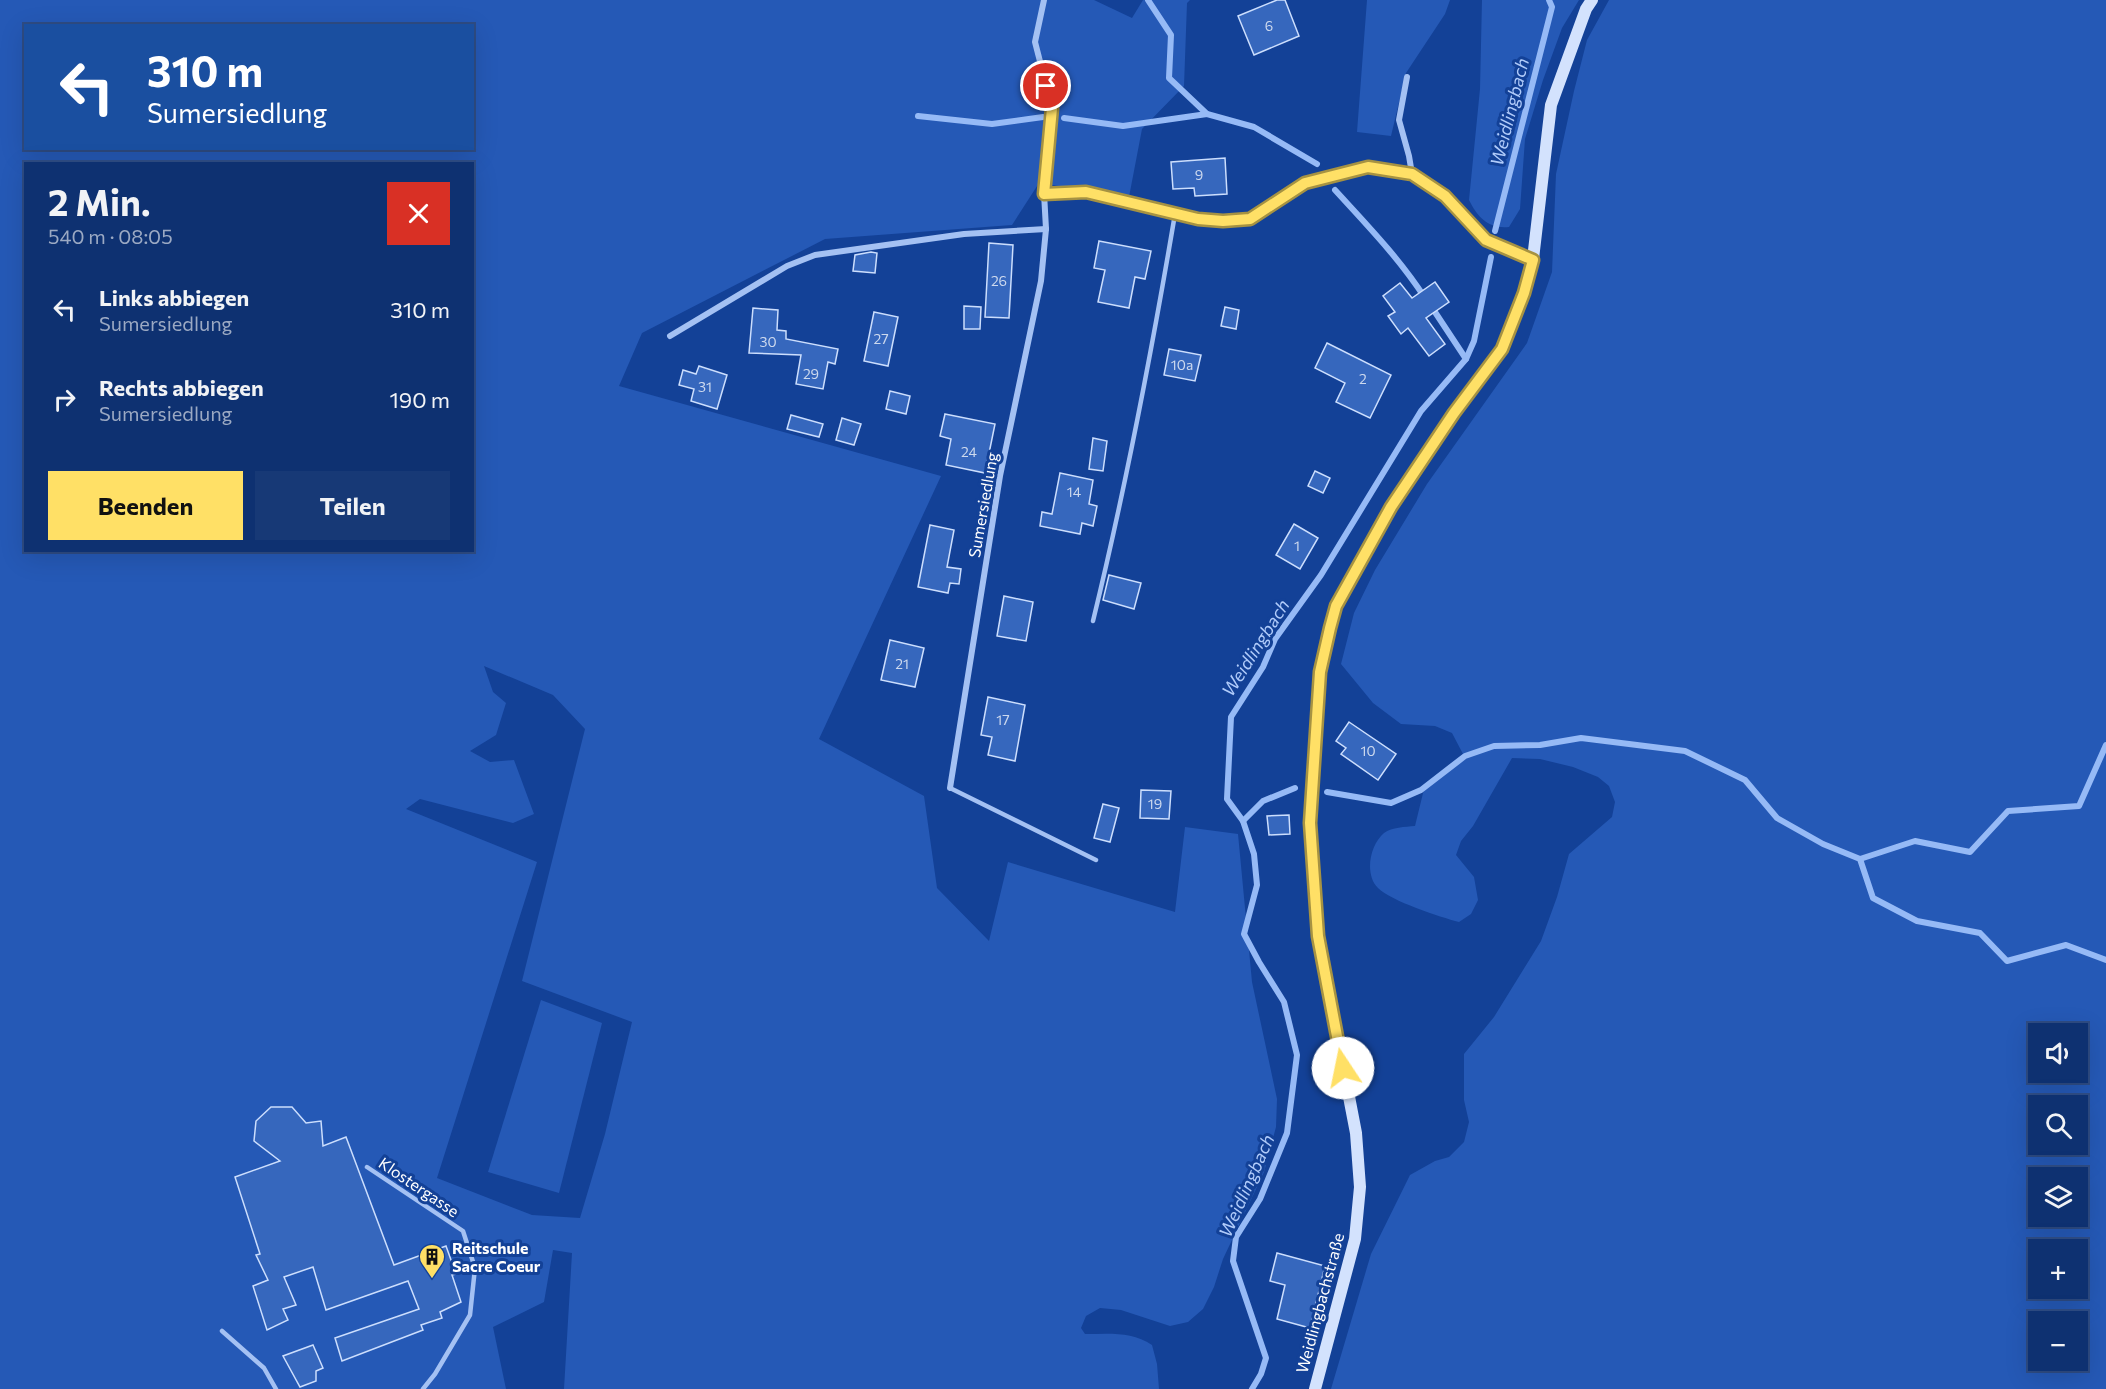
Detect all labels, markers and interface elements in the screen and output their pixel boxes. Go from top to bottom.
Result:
house number: 6 [1265,17,1273,34]
text: 310 m [147,44,263,96]
icon: left [48,48,126,126]
water label: Weidlingbach [1485,56,1533,168]
pin [1020,60,1071,111]
icon: arrive [1029,69,1062,102]
text: Sumersiedlung [147,96,327,129]
house number: 9 [1195,166,1203,183]
text: 2 Min. [48,179,150,223]
button: close [387,182,450,245]
text: 540 m · 08:05 [48,224,173,248]
house number: 26 [991,272,1007,289]
text: Links abbiegen [99,284,249,311]
icon: left [48,293,81,326]
text: 310 m [390,296,450,323]
text: Sumersiedlung [99,311,232,335]
house number: 27 [873,330,889,347]
house number: 30 [759,333,777,350]
house number: 10a [1171,356,1193,373]
house number: 29 [803,365,819,382]
house number: 2 [1359,370,1367,387]
text: Rechts abbiegen [99,374,264,401]
house number: 31 [698,378,712,395]
icon: right [48,383,81,416]
text: 190 m [389,386,450,413]
text: Sumersiedlung [99,401,232,425]
house number: 24 [961,443,978,460]
street label: Sumersiedlung [964,450,1001,559]
button: Beenden [48,471,243,540]
button: Teilen [255,471,450,540]
house number: 14 [1067,483,1082,500]
house number: 1 [1294,537,1300,554]
water label: Weidlingbach [1217,595,1294,700]
house number: 21 [895,655,909,672]
house number: 17 [996,711,1010,728]
house number: 10 [1360,742,1376,759]
house number: 19 [1148,795,1162,812]
map controls [2028,1023,2088,1371]
button: sound [2028,1023,2088,1083]
position arrow [1311,1036,1375,1100]
button: search [2028,1095,2088,1155]
water label: Weidlingbach [1214,1131,1279,1240]
street label: Klostergasse [376,1153,463,1220]
button: layers [2028,1167,2088,1227]
street label: Weidlingbachstraße [1292,1231,1347,1375]
place label: Reitschule Sacre Coeur [452,1238,541,1275]
button: + [2028,1239,2088,1299]
building icon: Reitschule Sacre Coeur [417,1242,447,1280]
button: − [2028,1311,2088,1371]

